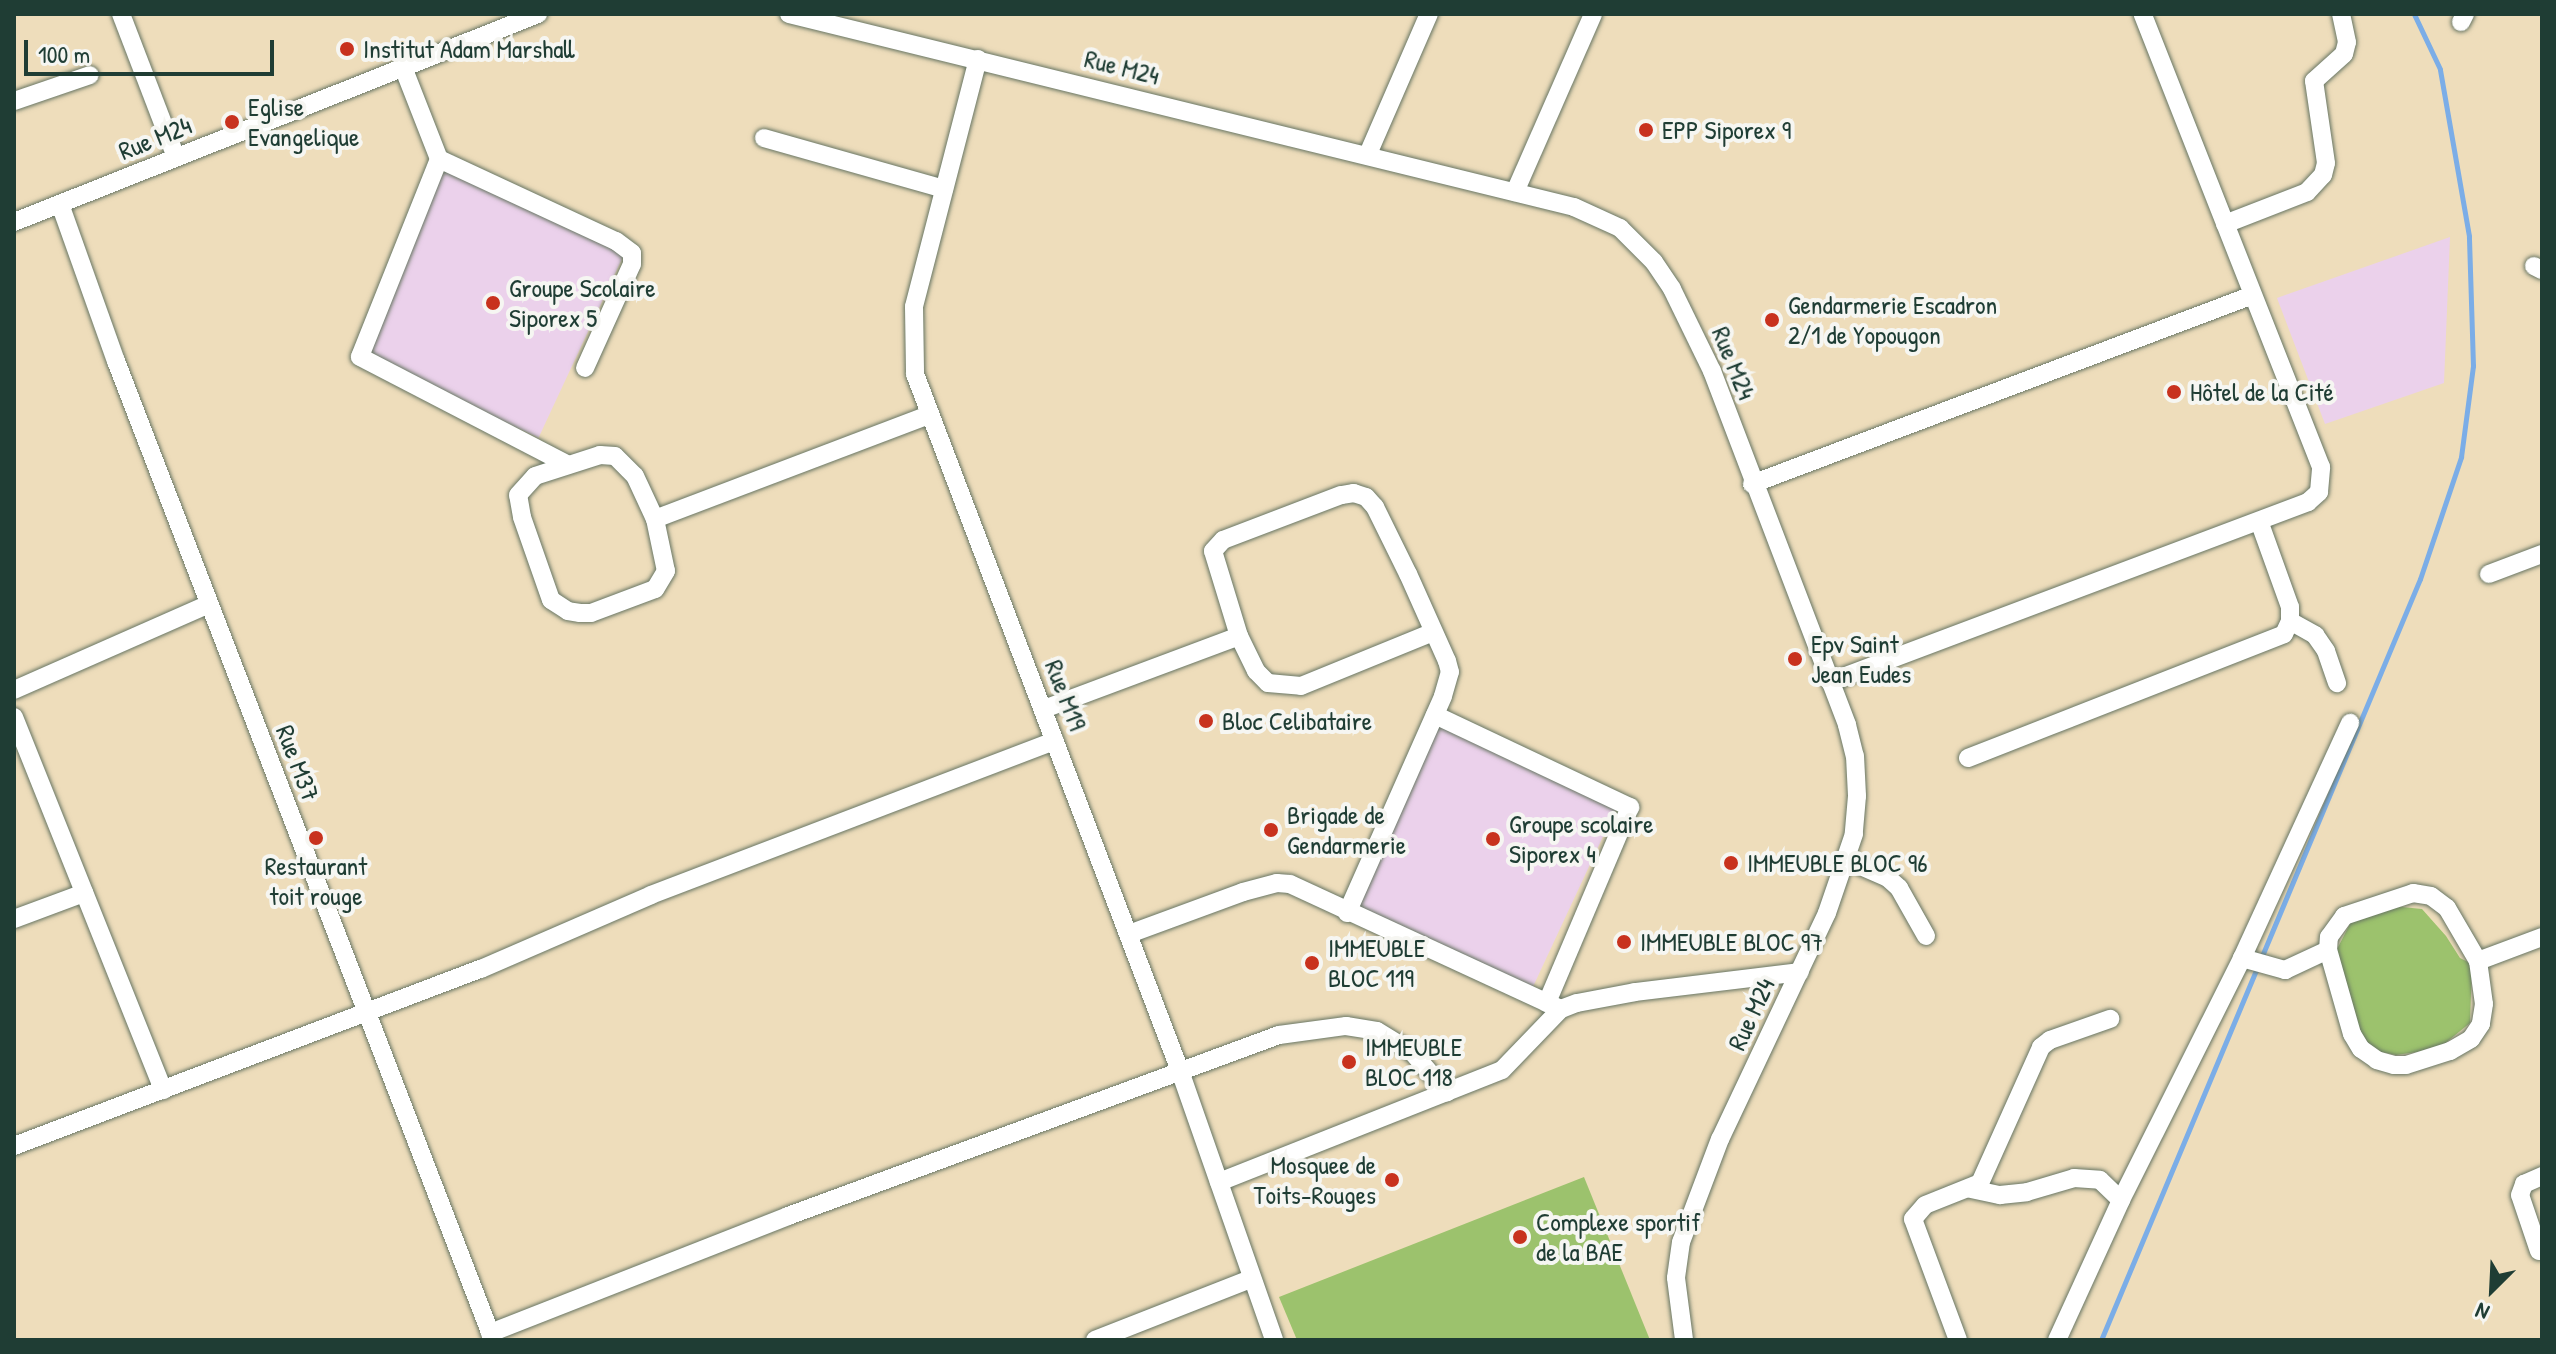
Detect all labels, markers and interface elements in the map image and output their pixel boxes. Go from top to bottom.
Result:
scale bar [28,24,278,74]
place label: Institut Adam Marshall [363,33,575,65]
text: 100 m [38,38,90,70]
marker: Institut Adam Marshall [338,40,356,58]
street label: Rue M24 [1081,43,1163,91]
place label: Eglise Evangelique [248,91,359,152]
street label: Rue M24 [114,109,196,167]
marker: Eglise Evangelique [223,113,241,131]
place label: EPP Siporex 9 [1662,114,1791,146]
marker: EPP Siporex 9 [1637,121,1655,139]
place label: Groupe Scolaire Siporex 5 [509,272,656,334]
place label: Gendarmerie Escadron 2/1 de Yopougon [1788,289,1997,350]
marker: Groupe Scolaire Siporex 5 [484,294,502,312]
marker: Gendarmerie Escadron 2/1 de Yopougon [1763,311,1781,329]
street label: Rue M24 [1705,322,1763,404]
place label: Hôtel de la Cité [2190,376,2334,408]
marker: Hôtel de la Cité [2165,383,2183,401]
place label: Epv Saint Jean Eudes [1811,628,1911,690]
marker: Epv Saint Jean Eudes [1786,650,1804,668]
street label: Rue M19 [1038,655,1094,735]
place label: Bloc Celibataire [1222,705,1372,737]
marker: Bloc Celibataire [1197,712,1215,730]
street label: Rue M37 [269,721,327,805]
place label: Brigade de Gendarmerie [1287,799,1406,860]
place label: Groupe scolaire Siporex 4 [1509,808,1654,870]
marker: Brigade de Gendarmerie [1262,821,1280,839]
marker: Restaurant toit rouge [307,829,325,847]
marker: Groupe scolaire Siporex 4 [1484,830,1502,848]
place label: IMMEUBLE BLOC 96 [1747,847,1928,879]
place label: Restaurant toit rouge [265,850,367,912]
marker: IMMEUBLE BLOC 96 [1722,854,1740,872]
place label: IMMEUBLE BLOC 97 [1640,926,1823,958]
place label: IMMEUBLE BLOC 119 [1328,932,1425,994]
marker: IMMEUBLE BLOC 97 [1615,933,1633,951]
marker: IMMEUBLE BLOC 119 [1303,954,1321,972]
street label: Rue M24 [1721,973,1781,1055]
place label: IMMEUBLE BLOC 118 [1365,1031,1462,1092]
marker: IMMEUBLE BLOC 118 [1340,1053,1358,1071]
place label: Mosquee de Toits-Rouges [1253,1149,1376,1210]
marker: Mosquee de Toits-Rouges [1383,1171,1401,1189]
place label: Complexe sportif de la BAE [1536,1206,1701,1268]
marker: Complexe sportif de la BAE [1511,1228,1529,1246]
north arrow [2452,1250,2532,1330]
text: N [2471,1296,2494,1328]

